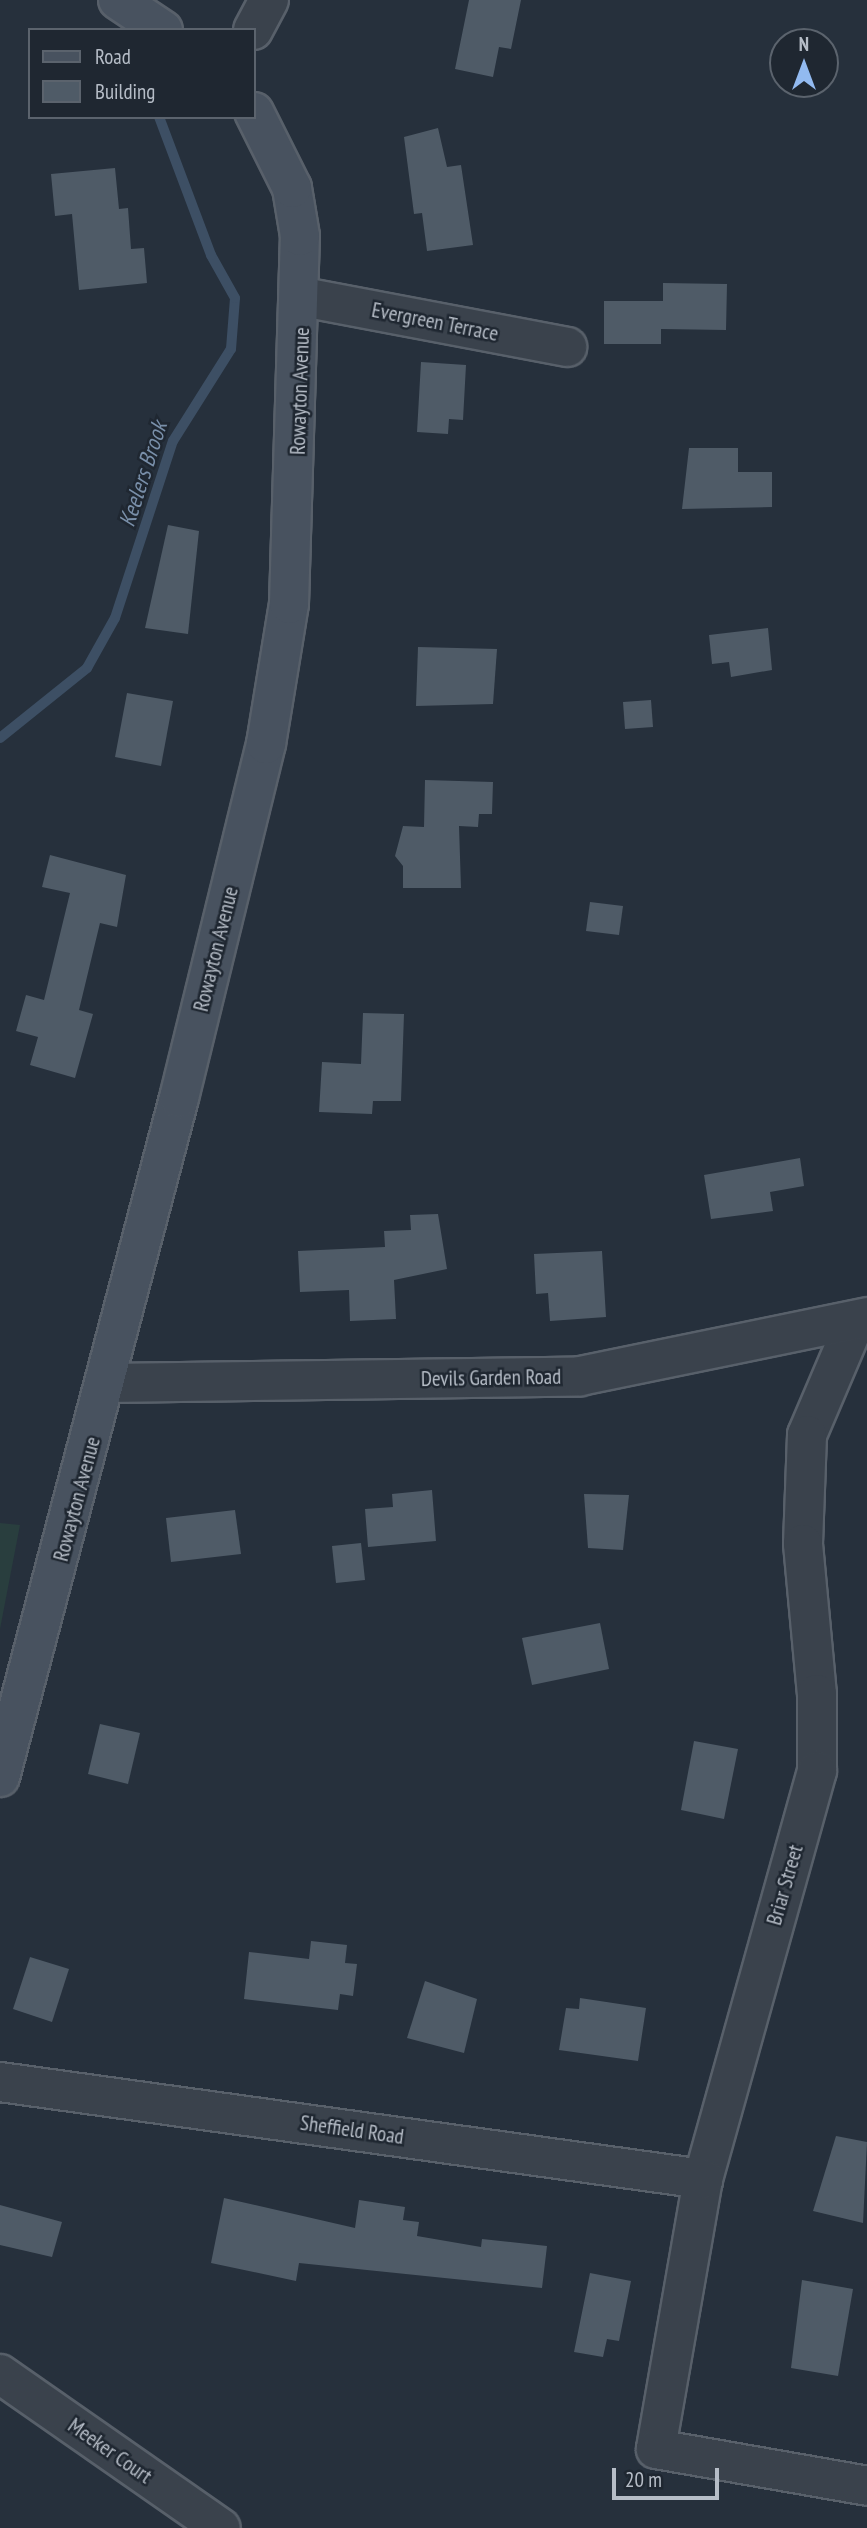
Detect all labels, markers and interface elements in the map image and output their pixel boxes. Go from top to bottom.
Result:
legend [28,28,256,119]
north arrow [769,28,839,98]
text: N [799,32,809,56]
text: Road [95,43,131,70]
text: Building [95,78,155,105]
street label: Evergreen Terrace [369,297,501,347]
street label: Rowayton Avenue [285,326,315,456]
water label: Keelers Brook [113,418,173,530]
street label: Rowayton Avenue [188,884,244,1014]
street label: Devils Garden Road [421,1364,561,1392]
street label: Rowayton Avenue [48,1434,106,1564]
street label: Briar Street [762,1842,808,1928]
street label: Sheffield Road [299,2110,405,2150]
street label: Meeker Court [63,2413,157,2489]
scale bar [615,2454,722,2498]
text: 20 m [625,2466,662,2493]

